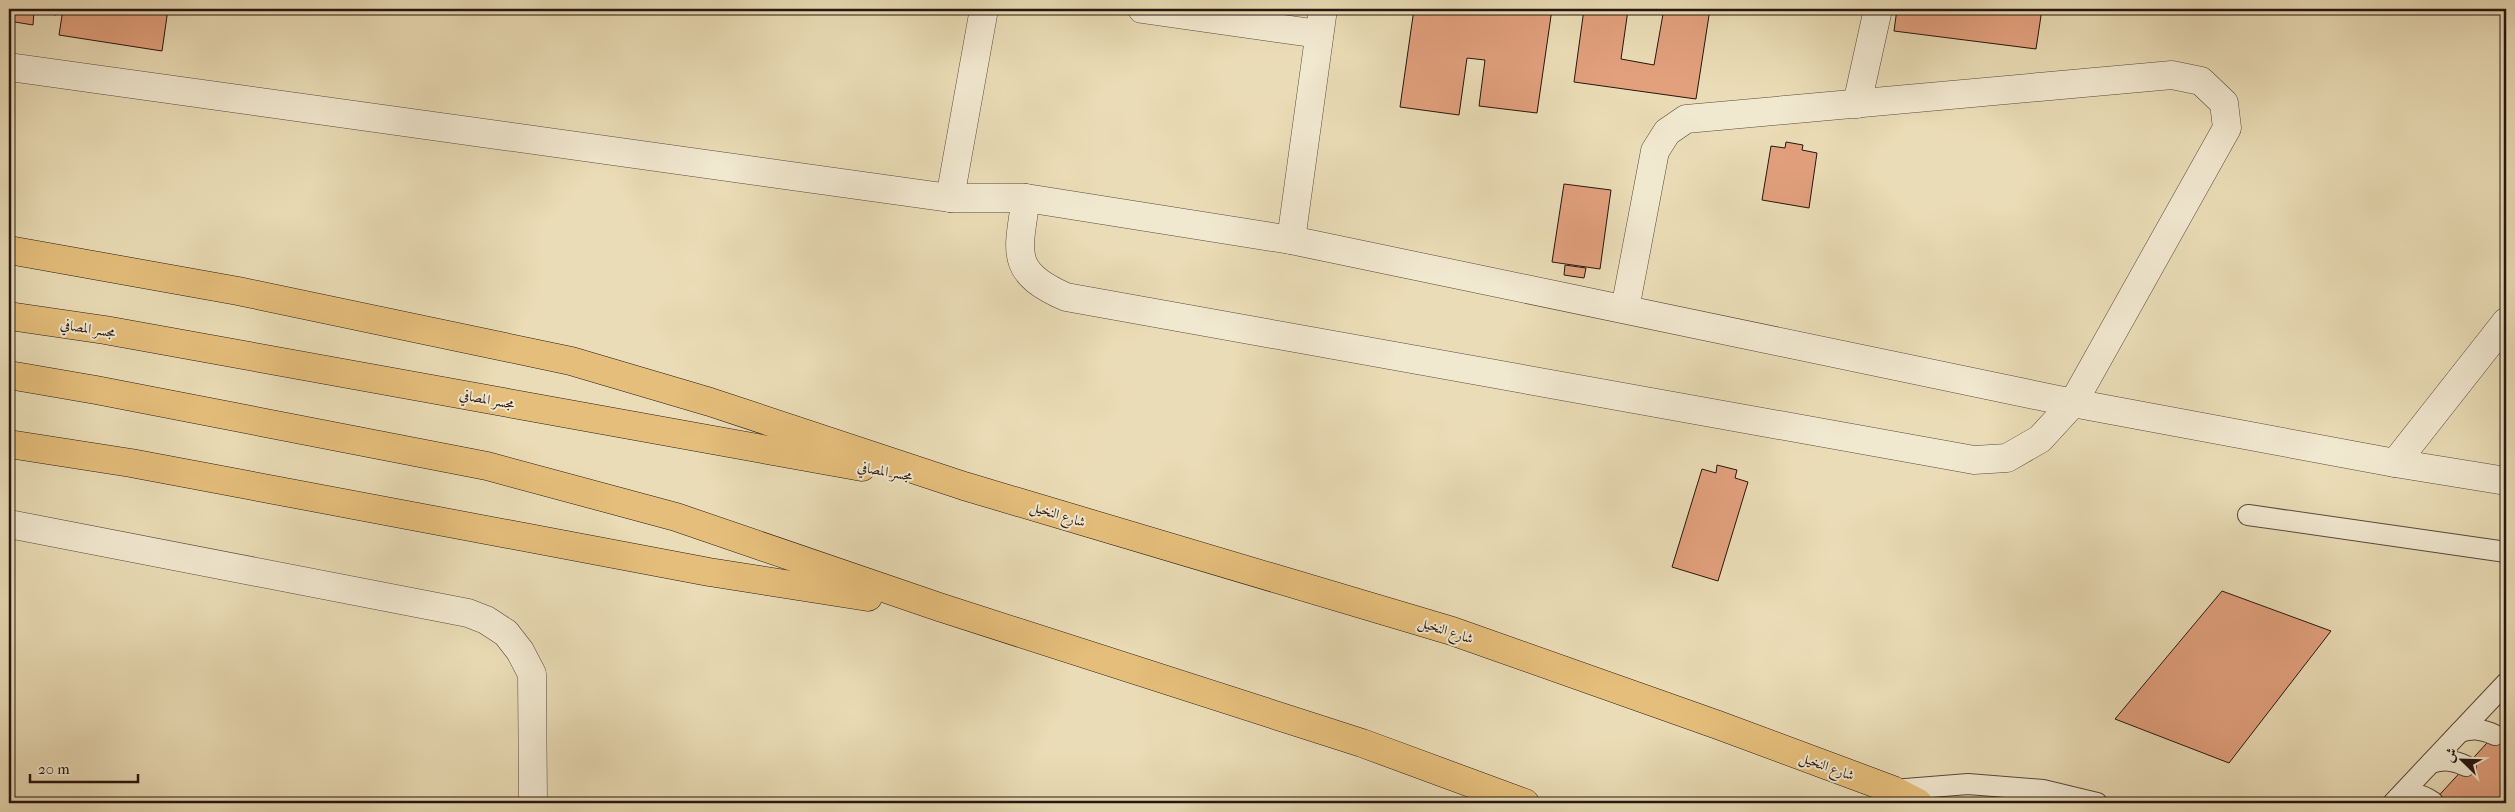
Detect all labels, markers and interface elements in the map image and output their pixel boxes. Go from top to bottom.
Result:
street label: مجسر المصافي [59,316,117,344]
street label: مجسر المصافي [457,386,516,416]
street label: مجسر المصافي [855,458,914,488]
street label: شارع النخيل [1027,498,1088,534]
street label: شارع النخيل [1415,614,1476,650]
north arrow [2438,734,2488,784]
text: ش [2440,745,2461,765]
street label: شارع النخيل [1796,749,1857,787]
scale bar [30,752,138,784]
text: 20 m [38,760,70,778]

